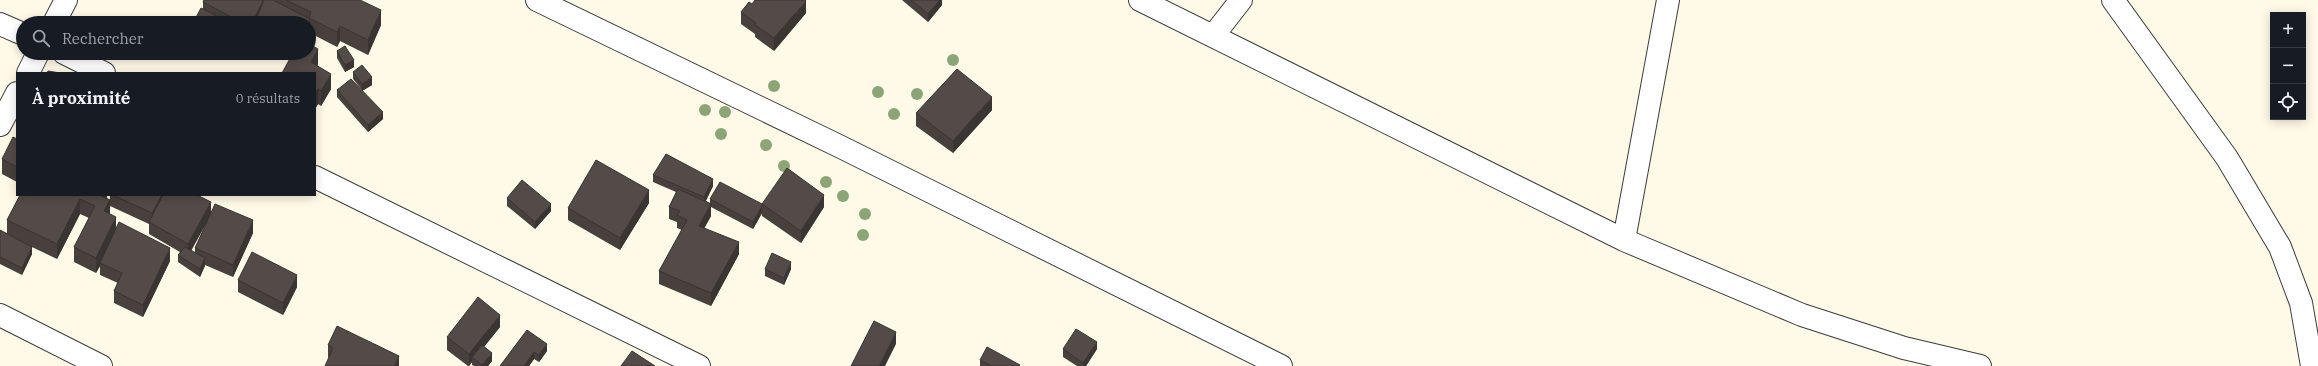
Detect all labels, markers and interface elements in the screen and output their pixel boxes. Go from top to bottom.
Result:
map controls [2270,12,2306,120]
button: + [2270,12,2306,48]
search box [16,16,316,60]
icon: search [30,27,52,49]
text: Rechercher [62,29,143,48]
button: − [2270,48,2306,84]
button: locate [2270,84,2306,120]
text: À proximité [32,87,130,109]
text: 0 résultats [236,90,300,107]

